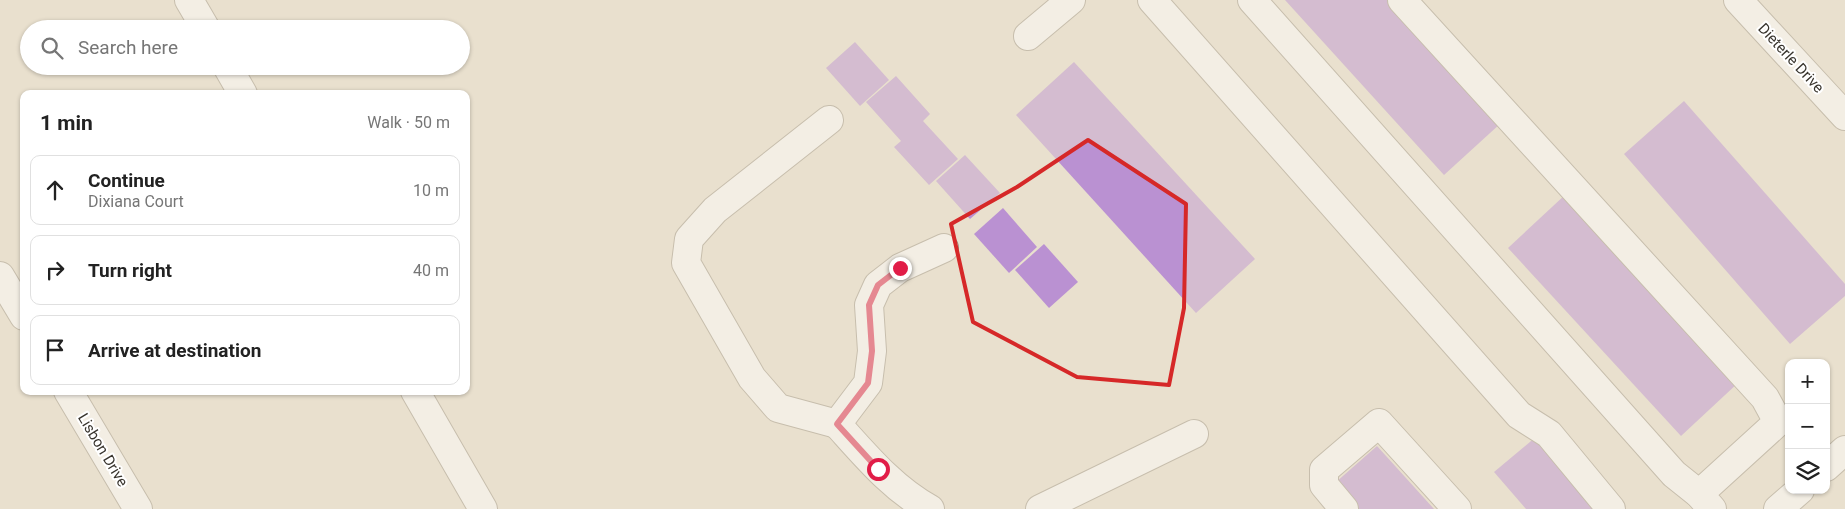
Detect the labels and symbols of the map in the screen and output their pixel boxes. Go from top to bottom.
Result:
street label: Dieterle Drive [1754,20,1828,96]
route end [889,257,912,280]
street label: Lisbon Drive [74,410,132,490]
route start [867,458,890,481]

